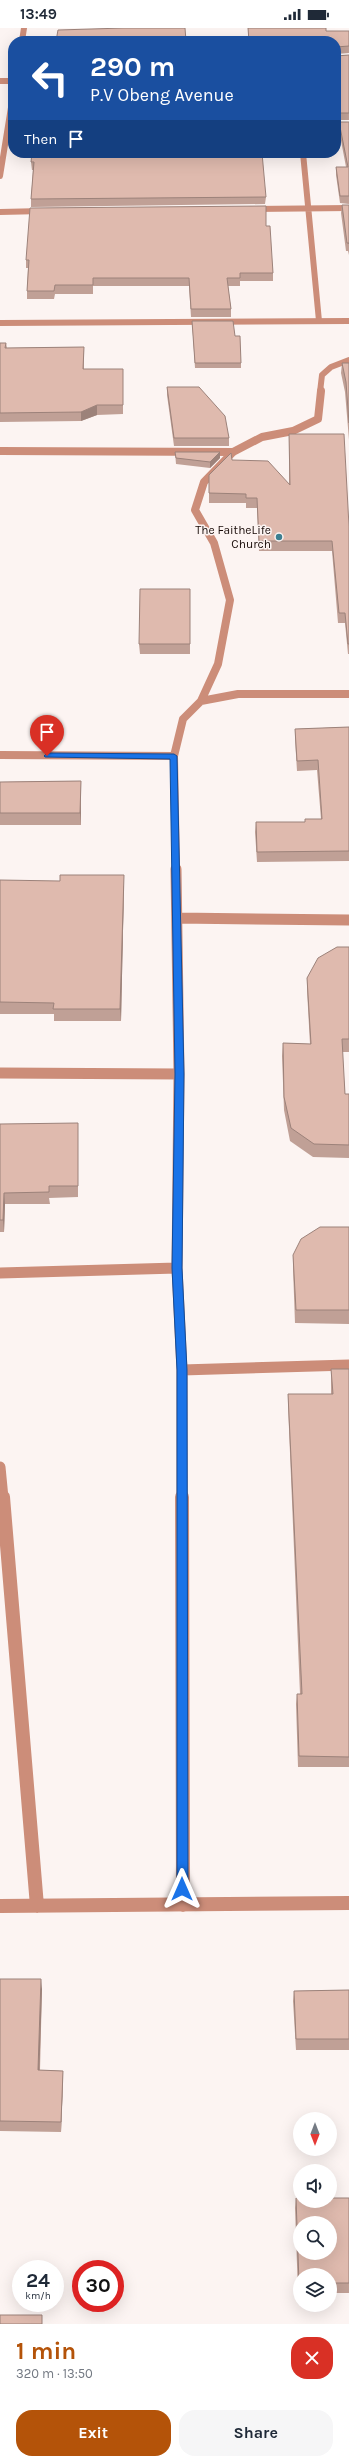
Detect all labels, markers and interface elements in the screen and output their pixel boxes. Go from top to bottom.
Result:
text: 13:49 [20,5,57,23]
text: 290 m [90,50,175,83]
icon: left [24,52,76,104]
text: P.V Obeng Avenue [90,84,234,106]
icon: arrive [65,128,87,150]
text: Then [24,130,57,148]
place label: The FaitheLife Church [195,523,271,551]
marker: The FaitheLife Church [274,532,284,542]
pin [30,715,64,756]
icon: arrive [36,721,58,743]
position arrow [161,1868,203,1910]
north arrow [293,2112,337,2156]
map controls [293,2112,337,2312]
button: sound [293,2164,337,2208]
button: search [293,2216,337,2260]
speed limit sign: 30 [72,2260,124,2312]
button: layers [293,2268,337,2312]
text: 24 [26,2269,50,2292]
text: km/h [25,2290,51,2302]
text: 1 min [16,2337,76,2365]
button: close [291,2337,333,2379]
text: 320 m · 13:50 [16,2366,93,2381]
button: Exit [16,2410,171,2456]
button: Share [179,2410,333,2456]

